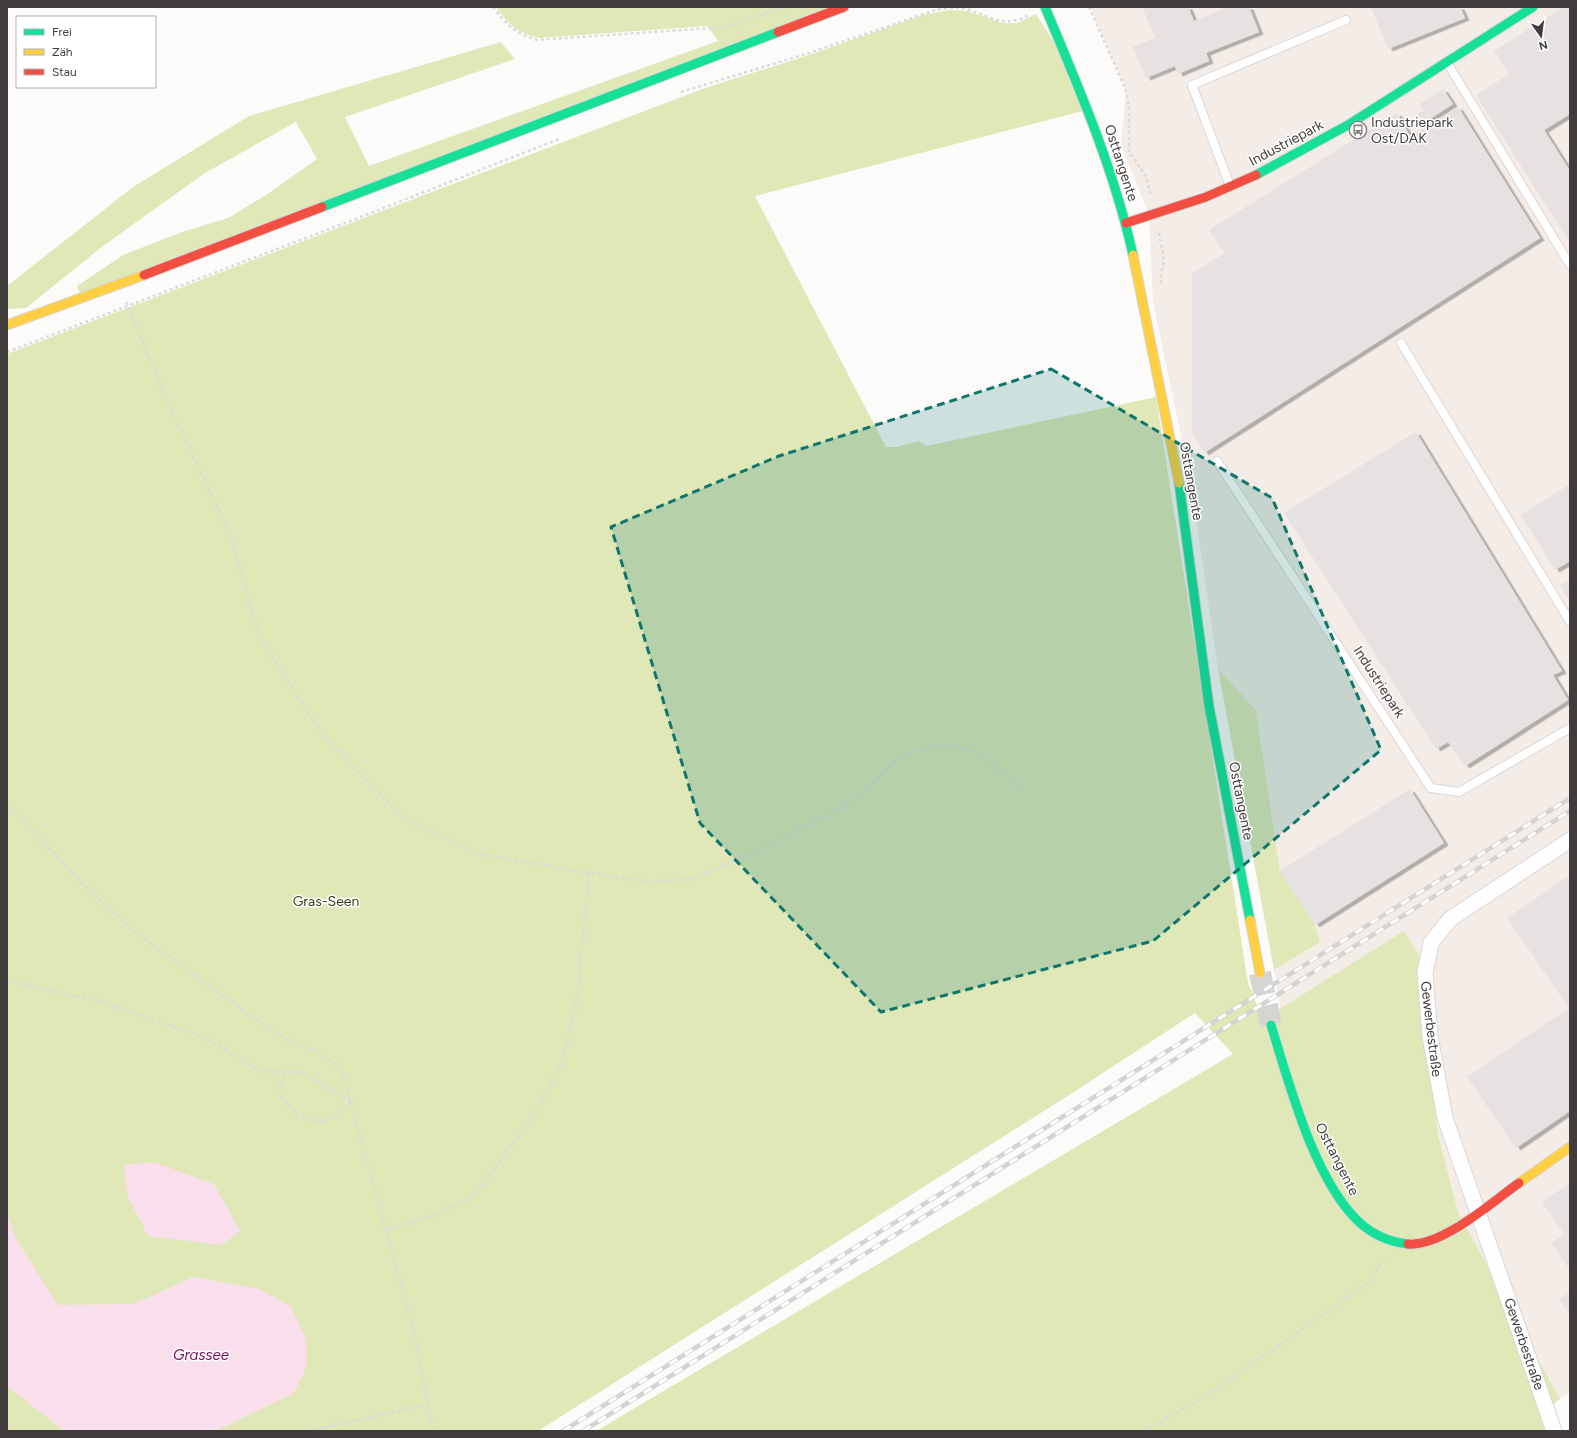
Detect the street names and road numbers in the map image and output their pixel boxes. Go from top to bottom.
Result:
street label: Industriepark [1246,116,1326,170]
street label: Osttangente [1101,123,1141,204]
street label: Osttangente [1176,440,1206,522]
street label: Industriepark [1350,643,1409,721]
street label: Osttangente [1225,760,1257,842]
street label: Gewerbestraße [1417,980,1445,1078]
street label: Osttangente [1311,1120,1363,1199]
street label: Gewerbestraße [1500,1296,1548,1393]

